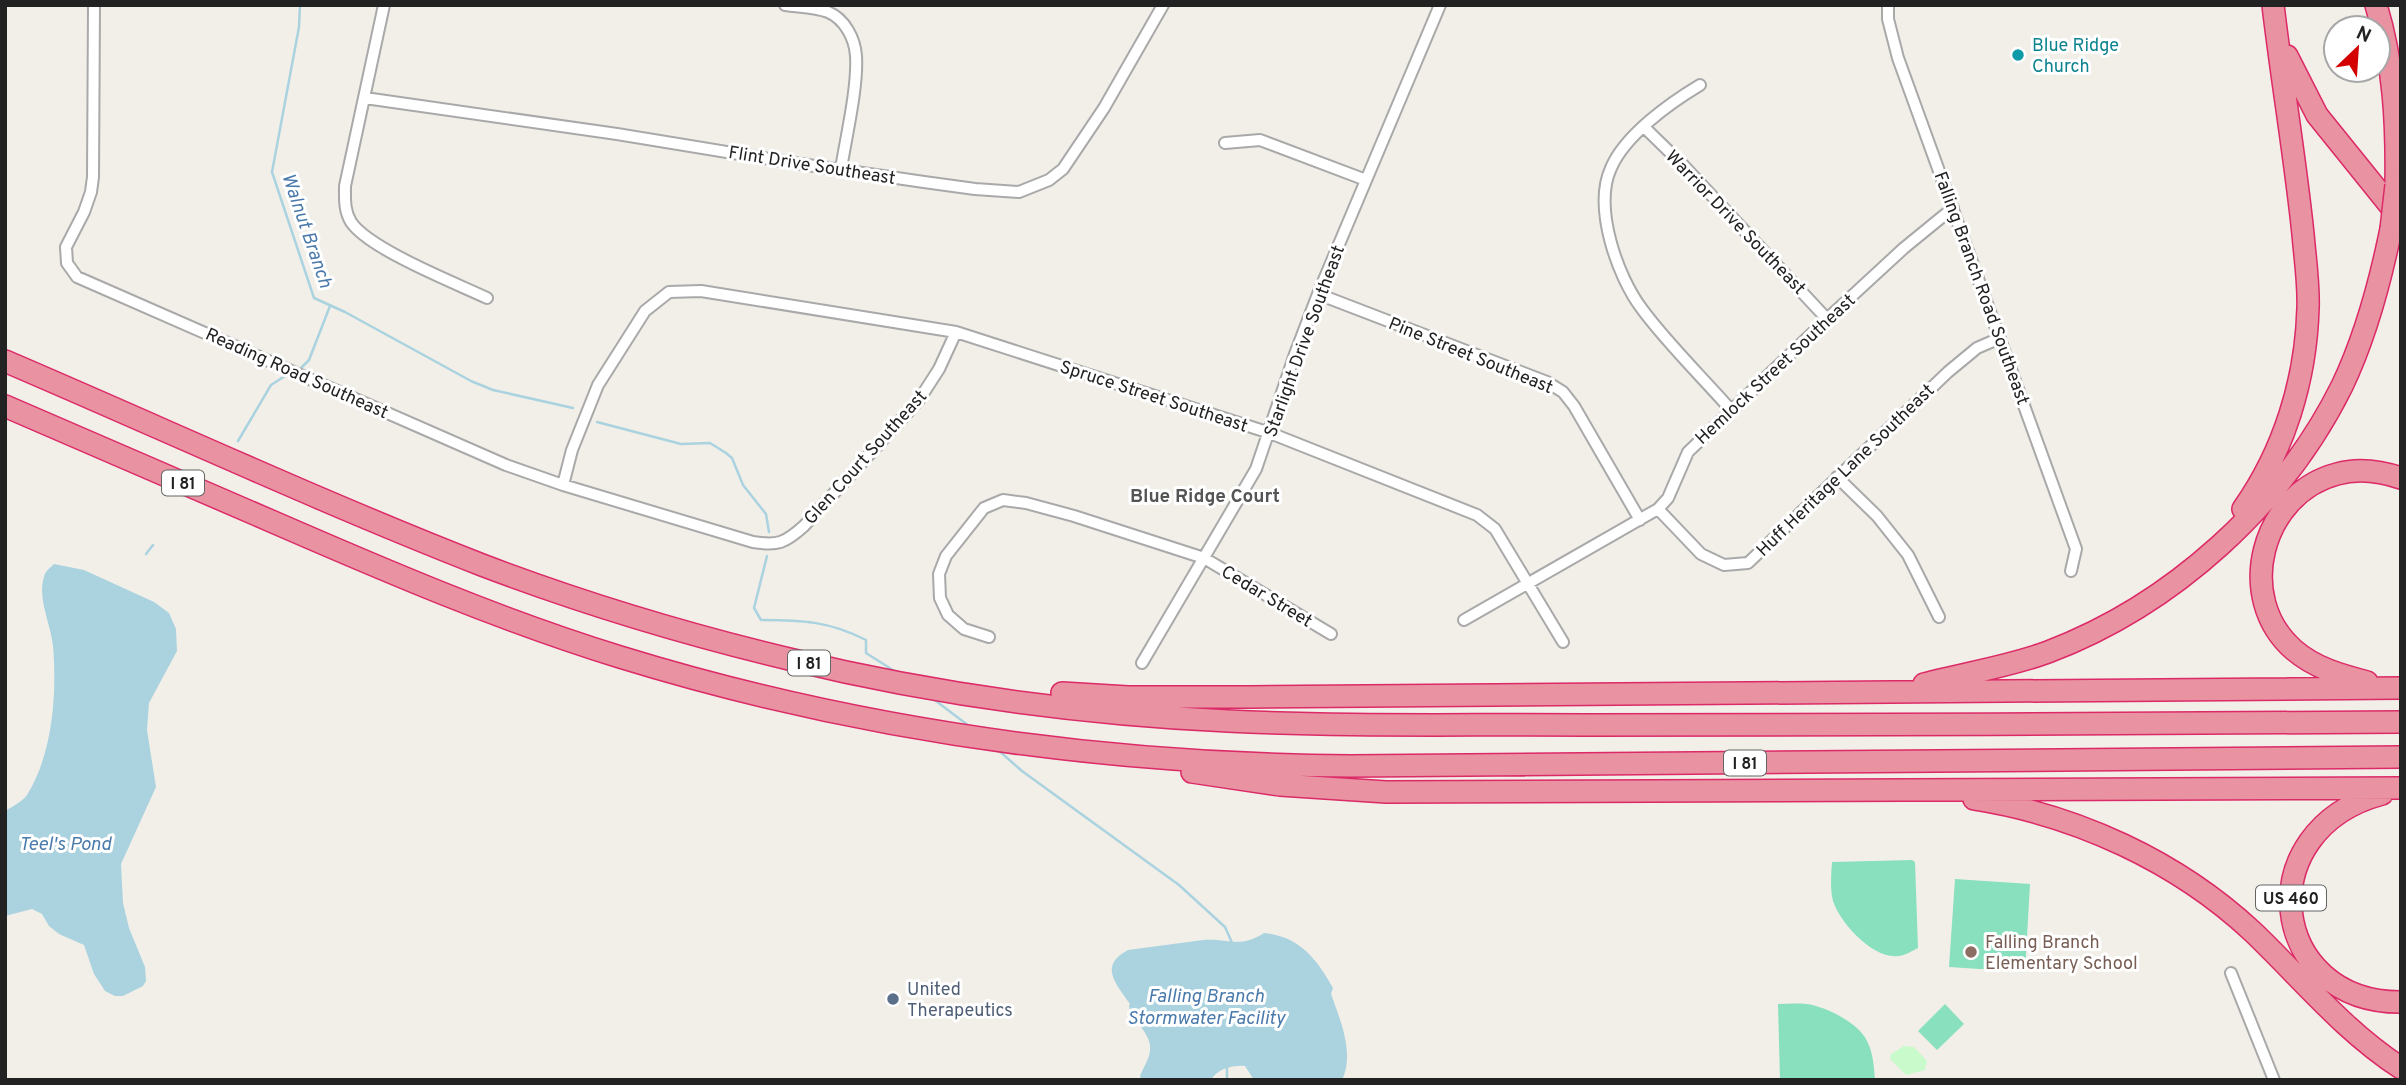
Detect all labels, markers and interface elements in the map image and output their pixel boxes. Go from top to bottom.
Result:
north arrow [2322,14,2392,84]
text: N [2352,22,2375,49]
place label: Blue Ridge Church [2032,35,2119,79]
marker: Blue Ridge Church [2010,47,2026,63]
street label: Flint Drive Southeast [727,142,897,191]
street label: Warrior Drive Southeast [1660,146,1810,300]
street label: Falling Branch Road Southeast [1928,169,2034,408]
water label: Walnut Branch [275,170,337,292]
street label: Starlight Drive Southeast [1260,242,1351,441]
street label: Hemlock Street Southeast [1691,290,1861,450]
street label: Pine Street Southeast [1385,313,1556,400]
street label: Reading Road Southeast [201,324,391,425]
street label: Spruce Street Southeast [1057,356,1250,439]
street label: Huff Heritage Lane Southeast [1752,380,1940,562]
street label: Glen Court Southeast [800,386,933,530]
road number: I 81 [162,470,204,496]
district label: Blue Ridge Court [1130,485,1280,509]
street label: Cedar Street [1216,561,1316,634]
road number: I 81 [788,650,830,676]
road number: I 81 [1724,750,1766,776]
water label: Teel's Pond [19,833,113,857]
road number: US 460 [2256,885,2326,910]
place label: Falling Branch Elementary School [1985,932,2138,976]
marker: Falling Branch Elementary School [1963,944,1979,960]
place label: United Therapeutics [907,979,1013,1023]
water label: Falling Branch Stormwater Facility [1127,985,1286,1031]
marker: United Therapeutics [885,991,901,1007]

